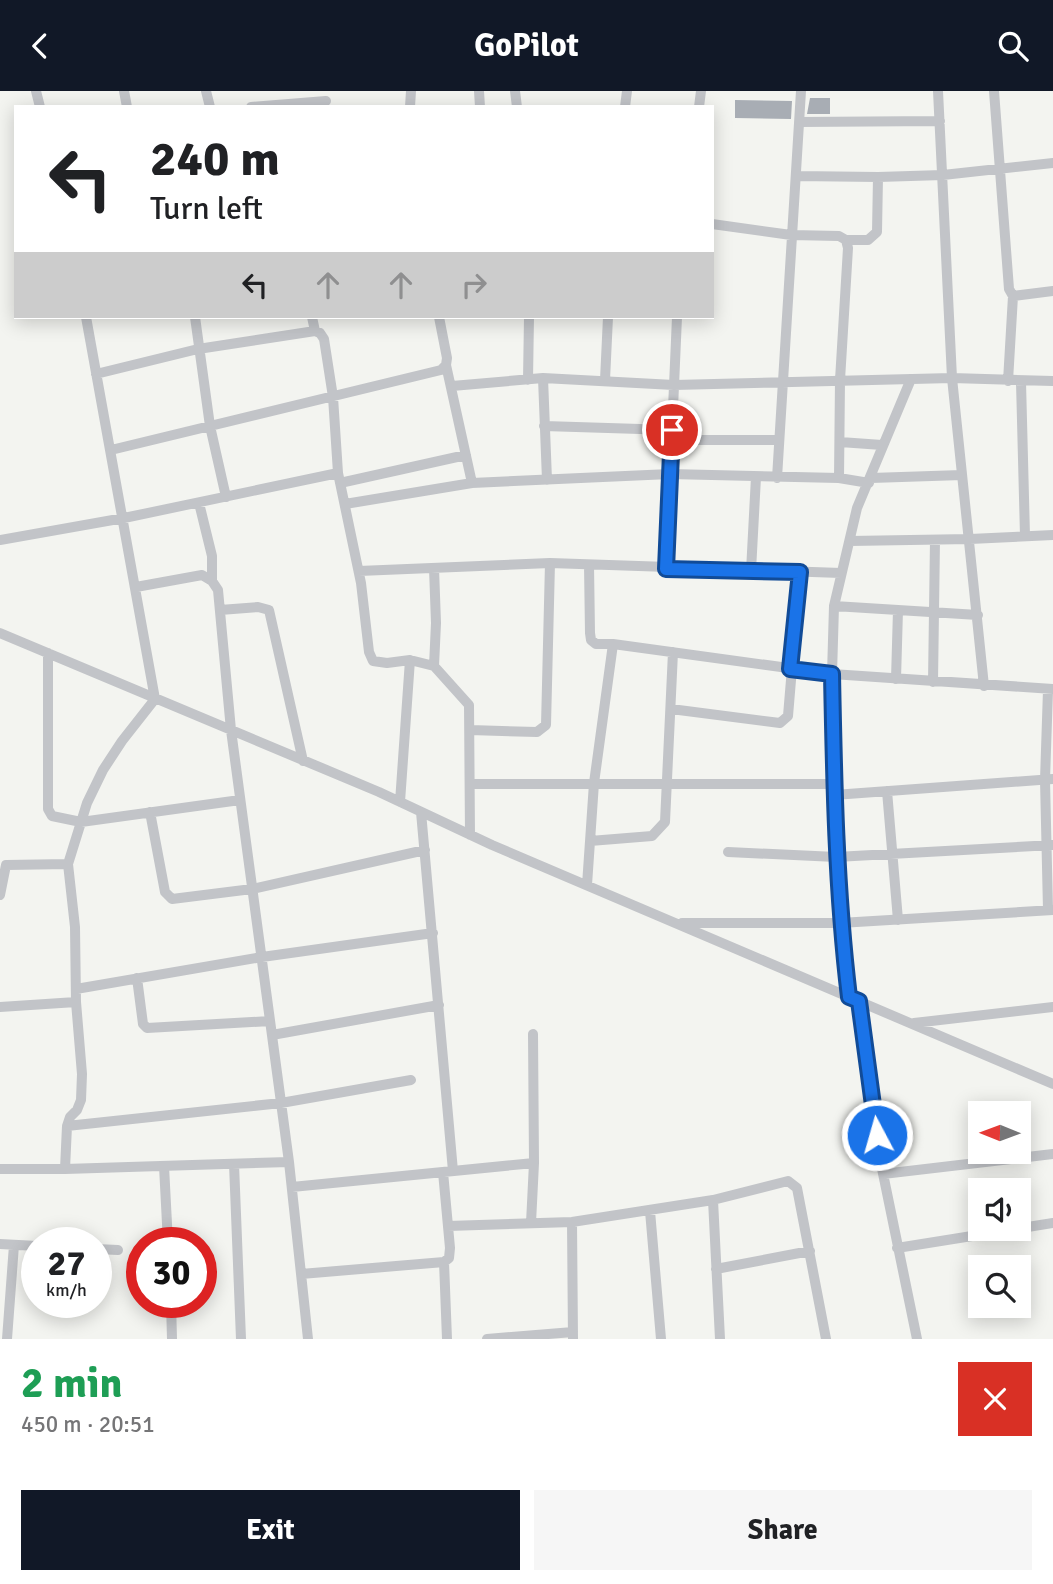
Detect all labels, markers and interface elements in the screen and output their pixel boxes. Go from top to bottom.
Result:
text: GoPilot [474,26,579,65]
icon: back [21,27,59,65]
icon: search [994,27,1032,65]
text: 240 m [150,129,280,189]
icon: left [35,133,126,224]
text: Turn left [150,189,263,228]
icon: left [236,266,274,304]
icon: ahead [309,266,347,304]
icon: ahead [382,266,420,304]
icon: right [455,266,493,304]
pin [642,400,702,460]
icon: arrive [653,411,691,449]
position arrow [840,1098,914,1172]
north arrow [968,1101,1031,1164]
map controls [968,1101,1031,1318]
button: sound [968,1178,1031,1241]
speed limit sign: 30 [126,1227,217,1318]
text: 27 [48,1242,85,1285]
button: search [968,1255,1031,1318]
text: km/h [46,1279,87,1301]
text: 2 min [21,1358,122,1409]
button: close [958,1362,1032,1436]
text: 450 m · 20:51 [21,1410,155,1439]
button: Exit [21,1490,520,1570]
button: Share [534,1490,1032,1570]

